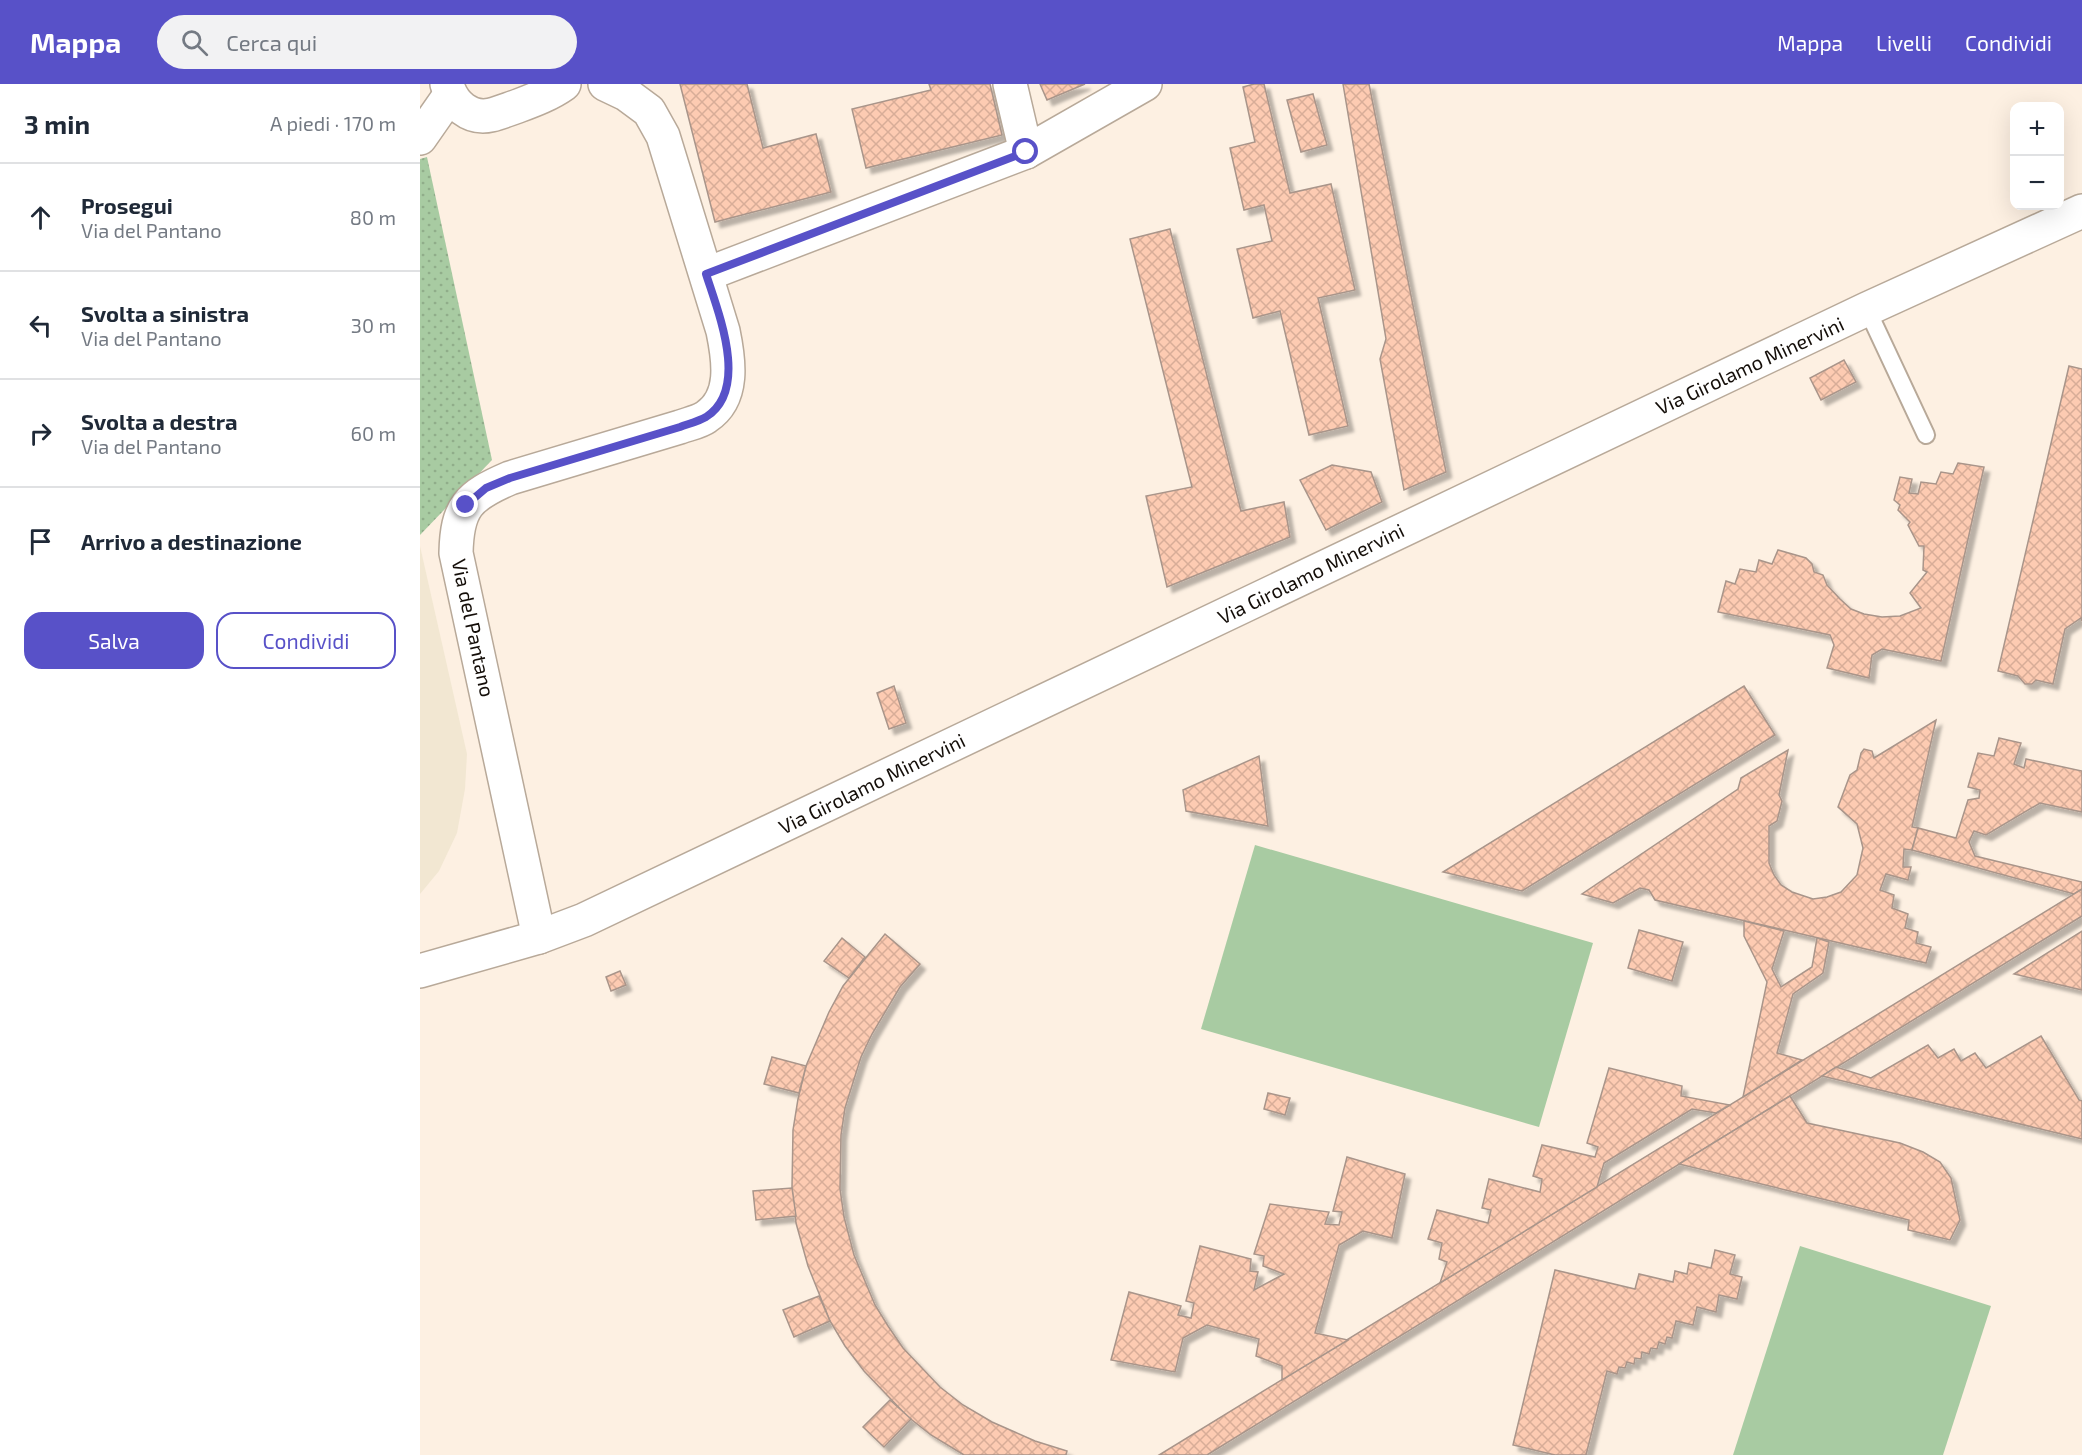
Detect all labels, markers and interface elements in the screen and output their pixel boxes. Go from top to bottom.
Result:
search box [157,15,577,69]
text: Mappa [30,25,121,59]
icon: search [178,26,211,59]
text: Cerca qui [226,29,317,55]
text: Mappa [1777,30,1843,55]
text: Livelli [1876,30,1932,55]
text: Condividi [1965,30,2052,55]
map controls [2010,102,2064,210]
button: + [2010,102,2064,156]
text: 3 min [24,108,90,139]
text: A piedi · 170 m [270,111,396,135]
route start [1012,138,1038,164]
button: − [2010,156,2064,210]
text: Prosegui [81,192,173,218]
icon: ahead [24,201,57,234]
text: 80 m [350,205,396,229]
text: Via del Pantano [81,218,222,242]
text: Svolta a sinistra [81,300,249,326]
icon: left [24,309,57,342]
street label: Via Girolamo Minervini [1652,311,1847,419]
text: 30 m [351,313,396,337]
text: Via del Pantano [81,326,222,350]
text: Svolta a destra [81,408,238,434]
icon: right [24,417,57,450]
text: 60 m [351,421,396,445]
text: Via del Pantano [81,434,222,458]
route end [452,491,478,517]
street label: Via Girolamo Minervini [1213,517,1408,629]
icon: arrive [24,525,57,558]
text: Arrivo a destinazione [81,528,302,554]
street label: Via del Pantano [448,557,500,699]
button: Salva [24,612,204,669]
button: Condividi [216,612,396,669]
street label: Via Girolamo Minervini [774,727,969,839]

